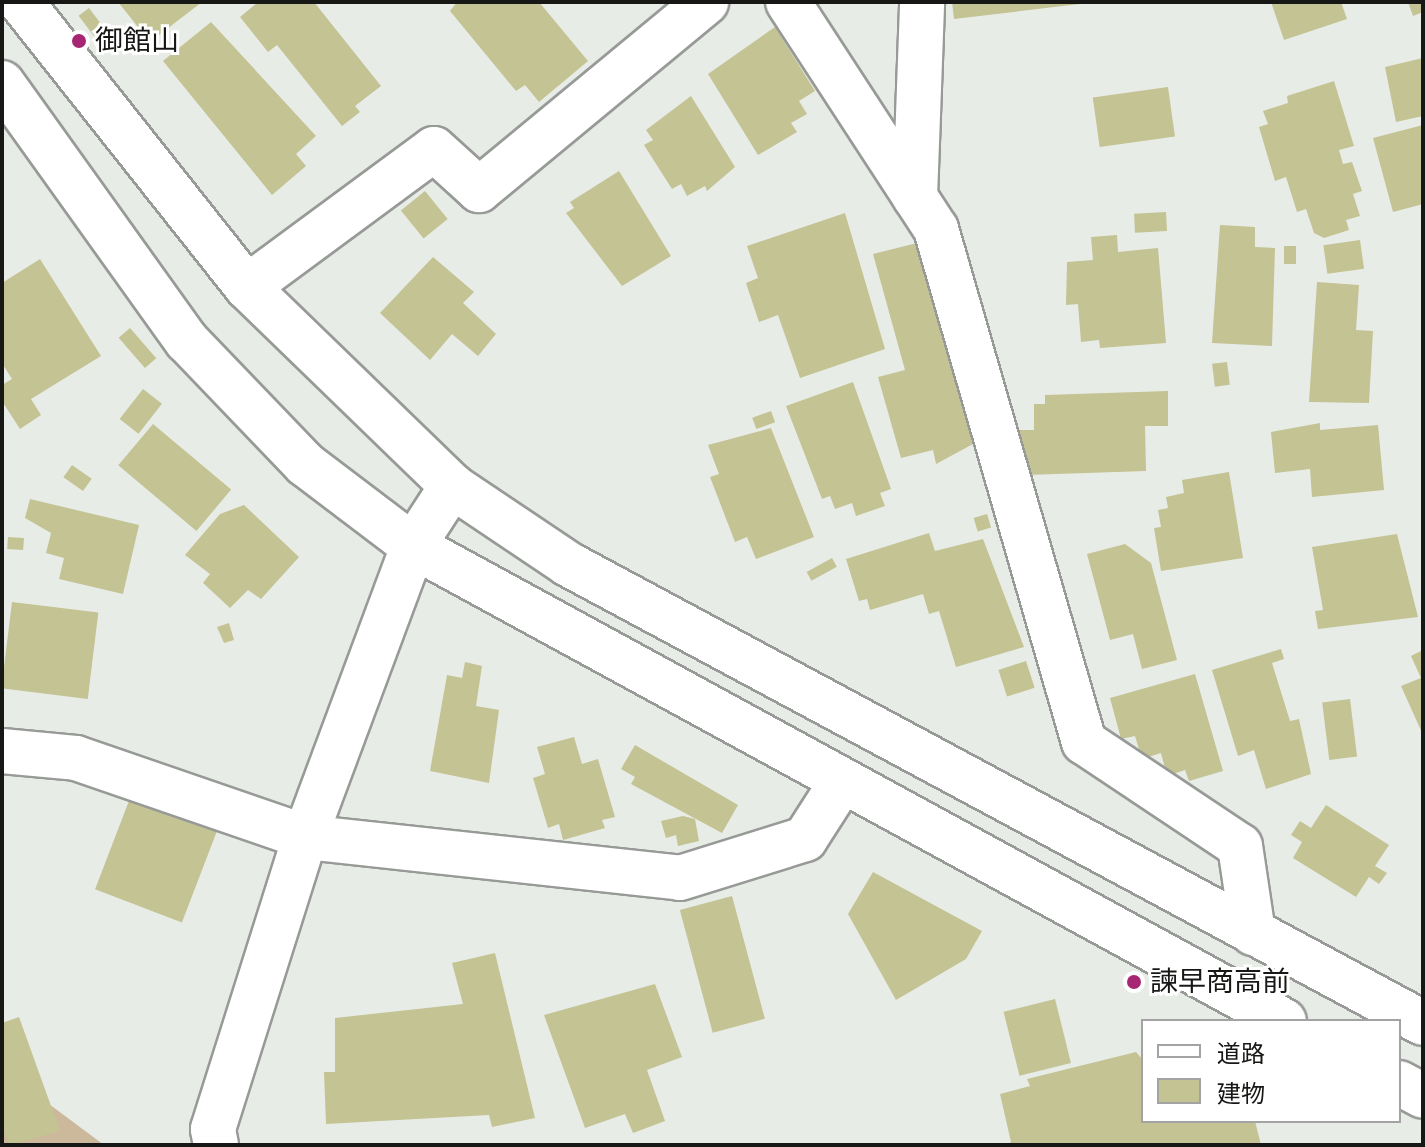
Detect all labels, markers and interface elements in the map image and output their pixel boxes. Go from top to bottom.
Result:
place label: 御館山 [95,24,179,58]
marker: 御館山 [70,32,88,50]
place label: 諫早商高前 [1150,965,1290,999]
marker: 諫早商高前 [1125,973,1143,991]
legend [1141,1019,1401,1123]
text: 道路 [1217,1040,1265,1068]
text: 建物 [1217,1080,1265,1108]

